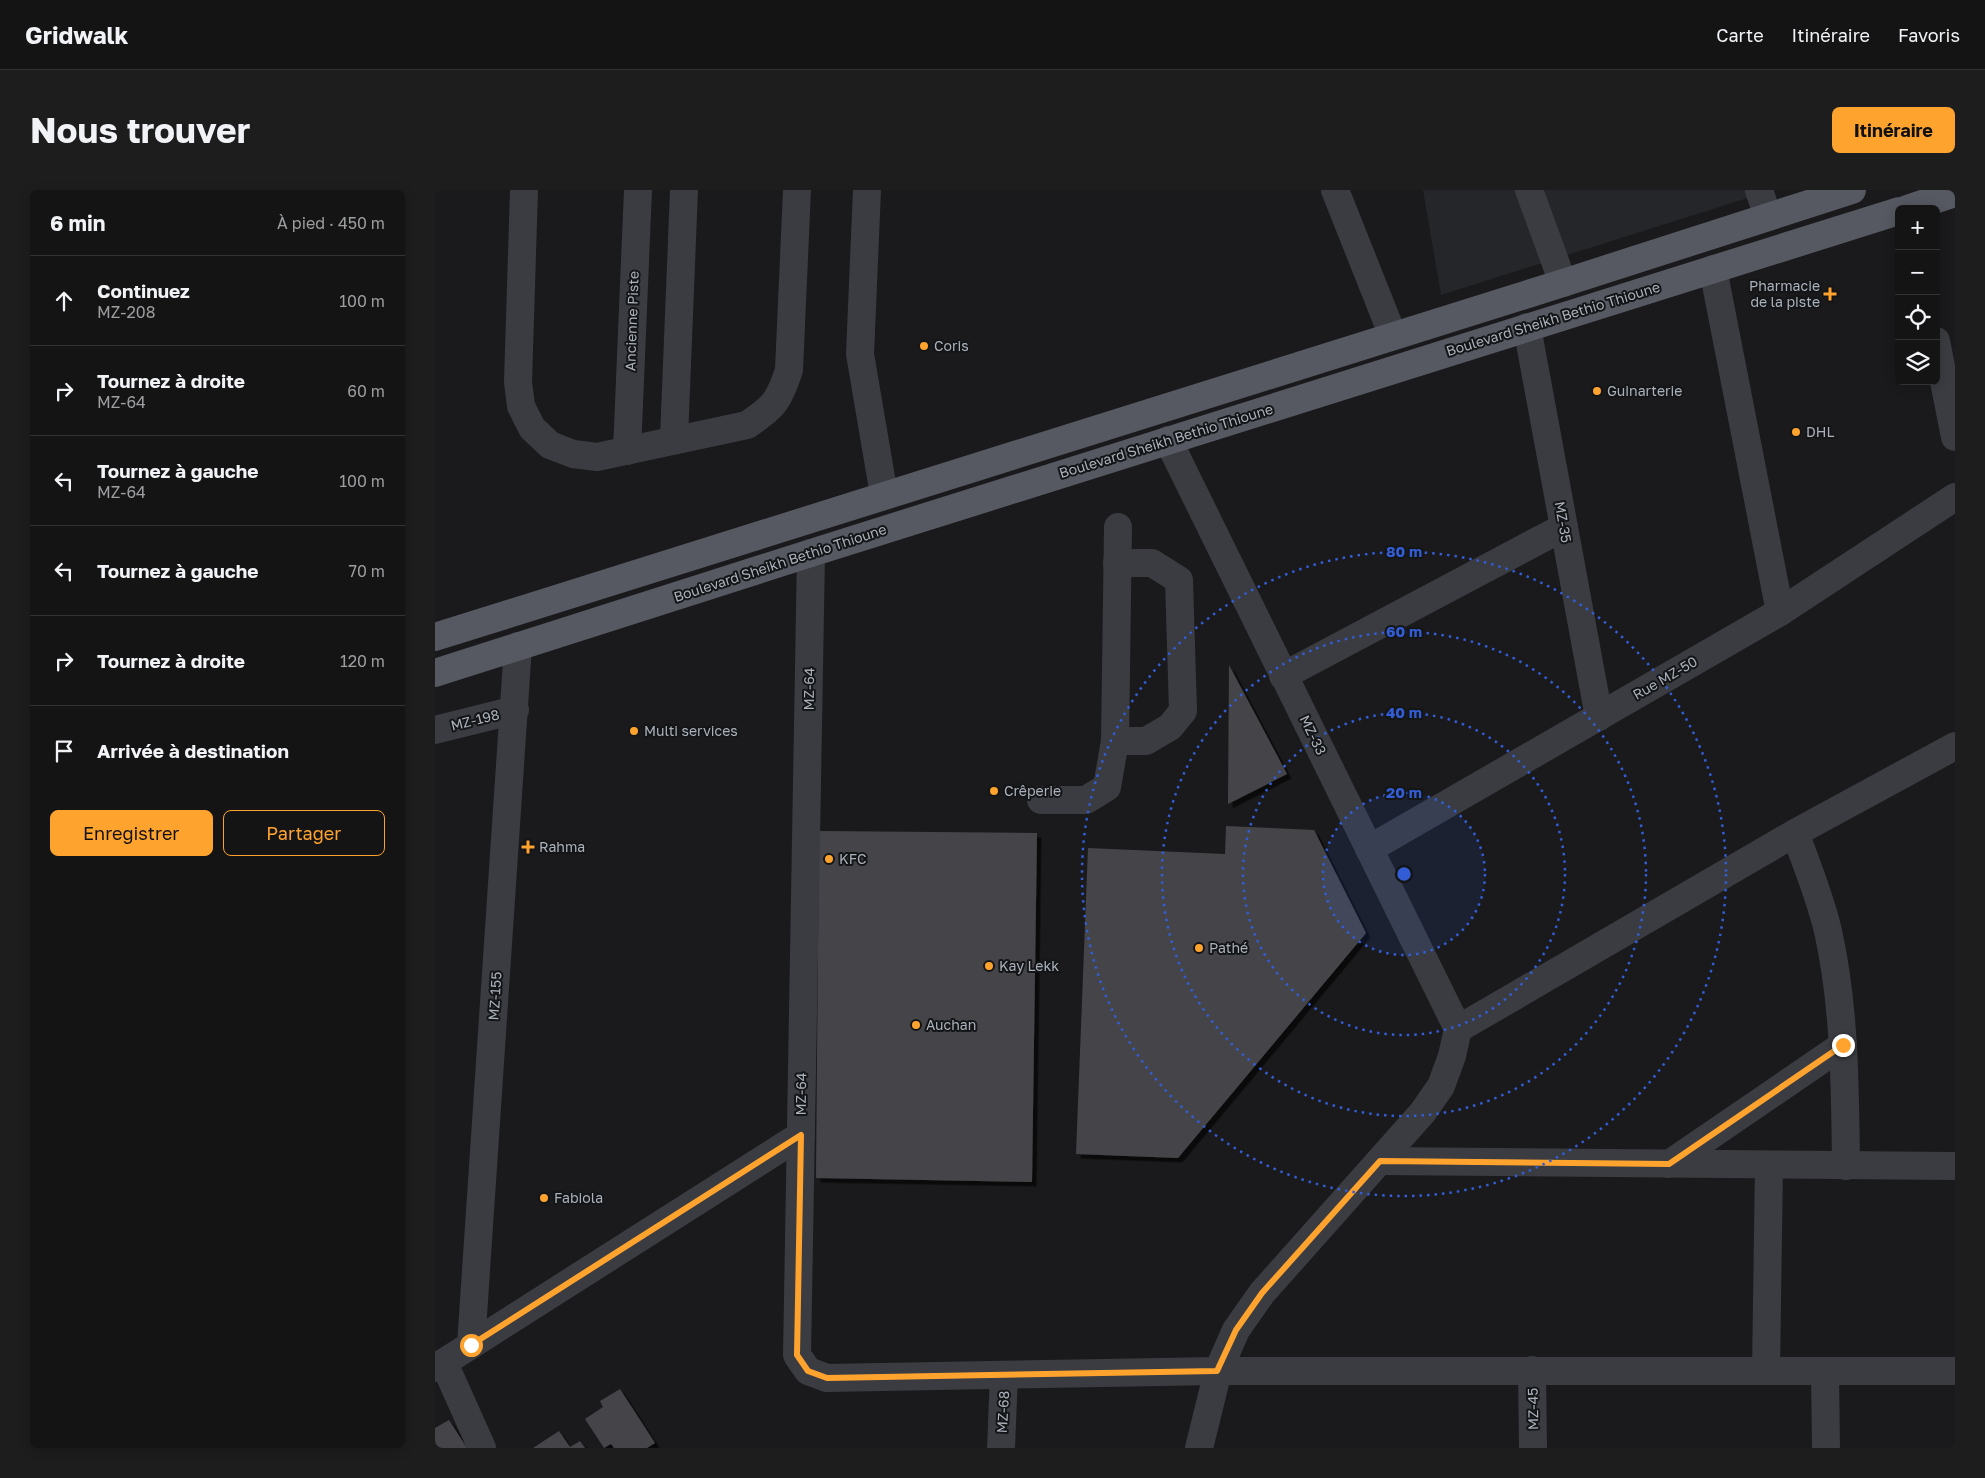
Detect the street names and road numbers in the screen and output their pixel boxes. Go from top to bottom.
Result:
street label: Ancienne Piste [621,271,642,371]
street label: Boulevard Sheikh Bethio Thioune [1444,278,1662,359]
street label: Boulevard Sheikh Bethio Thioune [1057,400,1275,481]
street label: MZ-35 [1551,500,1576,544]
street label: Boulevard Sheikh Bethio Thioune [671,520,888,605]
street label: Rue MZ-50 [1629,652,1700,703]
street label: MZ-64 [800,667,817,711]
street label: MZ-198 [449,705,501,734]
street label: MZ-33 [1297,712,1330,757]
street label: MZ-155 [484,971,505,1021]
street label: MZ-64 [792,1072,809,1116]
street label: MZ-45 [1524,1388,1541,1430]
street label: MZ-68 [993,1390,1012,1434]

